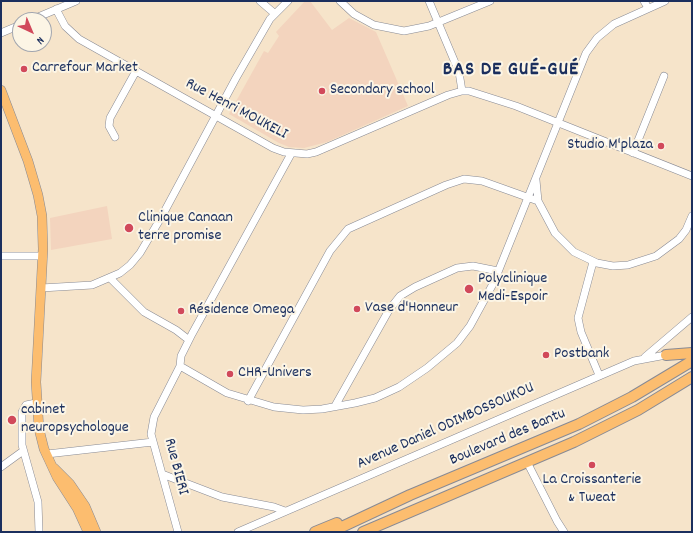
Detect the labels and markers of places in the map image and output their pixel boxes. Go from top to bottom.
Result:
place label: Carrefour Market [32,59,138,79]
marker: Carrefour Market [19,64,29,74]
place label: Secondary school [330,81,435,101]
marker: Secondary school [317,86,327,96]
place label: Studio M'plaza [567,136,653,156]
marker: Studio M'plaza [656,141,666,151]
place label: Clinique Canaan terre promise [138,209,233,247]
marker: Clinique Canaan terre promise [123,222,135,234]
place label: Polyclinique Medi-Espoir [478,270,548,308]
marker: Polyclinique Medi-Espoir [463,283,475,295]
place label: Vase d'Honneur [365,299,458,319]
place label: Résidence Omega [189,301,294,321]
marker: Vase d'Honneur [352,304,362,314]
marker: Résidence Omega [176,306,186,316]
place label: Postbank [554,345,609,365]
marker: Postbank [541,350,551,360]
place label: CHR-Univers [238,364,312,384]
marker: CHR-Univers [225,369,235,379]
place label: cabinet neuropsychologue [21,401,129,439]
marker: cabinet neuropsychologue [6,414,18,426]
marker: La Croissanterie & Tweat [587,460,597,470]
place label: La Croissanterie & Tweat [543,471,641,509]

